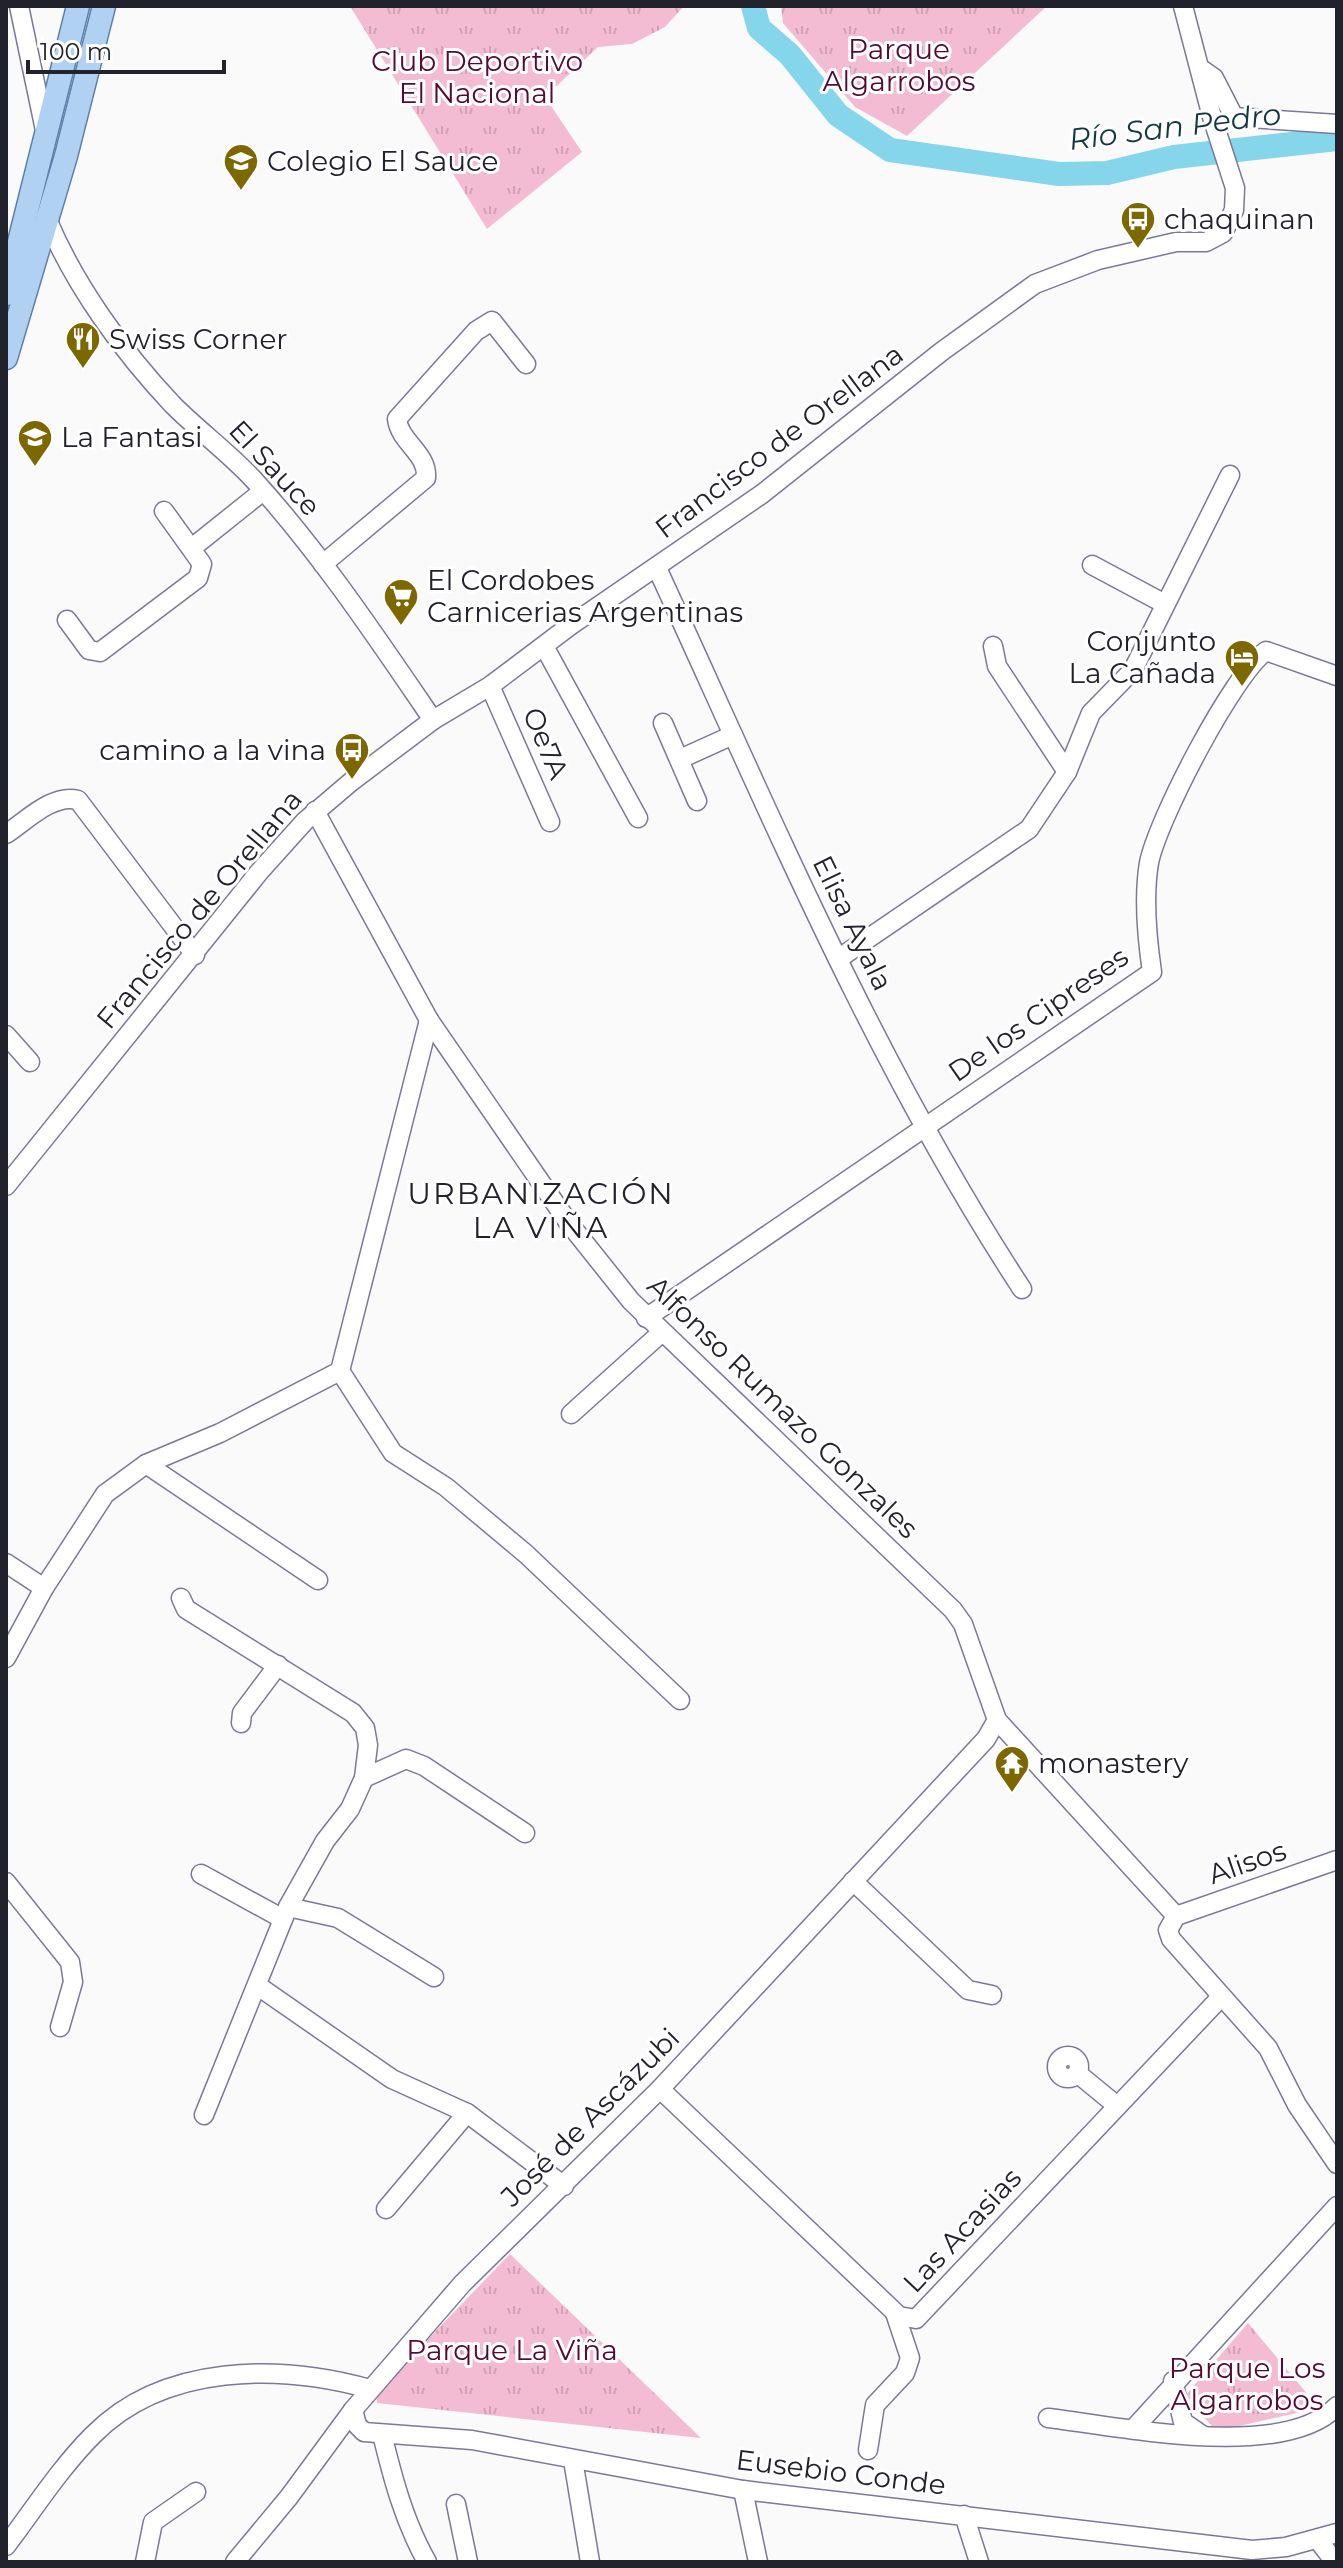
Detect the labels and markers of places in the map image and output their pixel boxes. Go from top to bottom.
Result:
school or university icon: Colegio El Sauce [222,142,260,192]
place label: Colegio El Sauce [267,144,498,178]
bus stop icon: chaquinan [1119,200,1157,250]
place label: chaquinan [1164,202,1315,236]
restaurant icon: Swiss Corner [64,320,102,370]
place label: Swiss Corner [109,322,288,356]
school or university icon: La Fantasi [16,418,54,468]
place label: La Fantasi [61,420,202,454]
place label: El Cordobes Carnicerias Argentinas [427,563,743,629]
supermarket icon: El Cordobes Carnicerias Argentinas [382,577,420,627]
place label: Conjunto La Cañada [1069,624,1216,690]
hotel icon: Conjunto La Cañada [1223,638,1261,688]
bus stop icon: camino a la vina [333,731,371,781]
place label: camino a la vina [99,733,326,767]
temple icon: monastery [993,1744,1031,1794]
place label: monastery [1038,1746,1189,1780]

